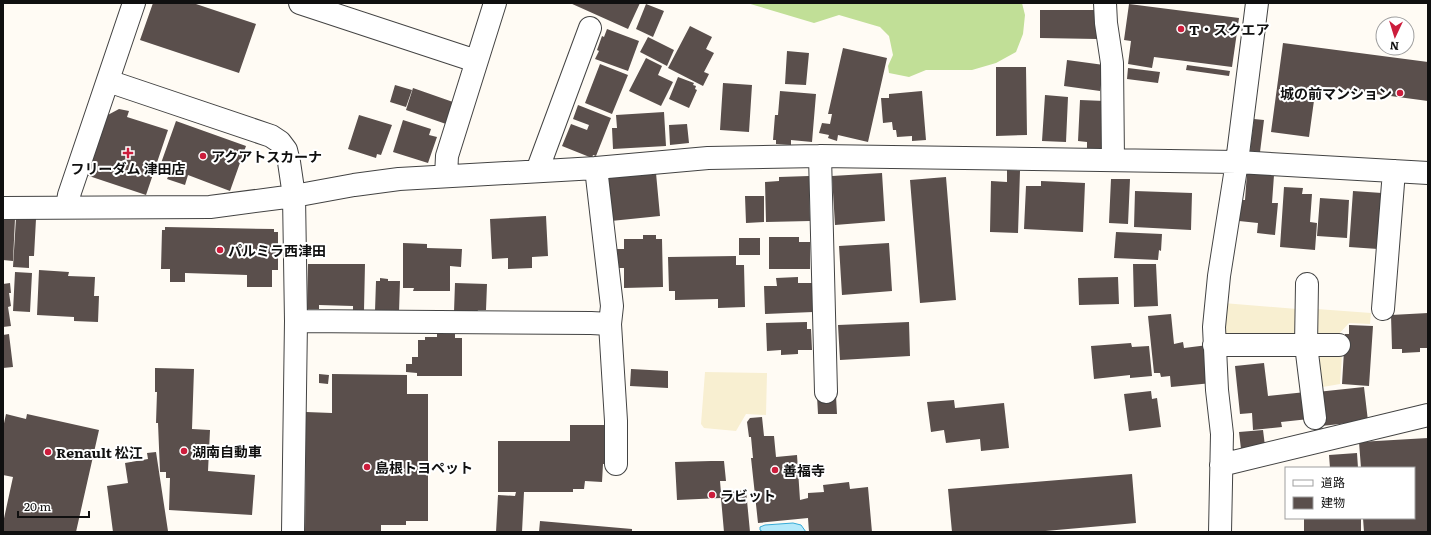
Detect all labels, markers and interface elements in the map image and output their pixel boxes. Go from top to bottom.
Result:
north arrow [1375,16,1415,56]
place label: T・スクエア [1189,19,1269,39]
marker: T・スクエア [1176,24,1186,34]
text: N [1389,39,1399,55]
place label: 城の前マンション [1280,83,1392,103]
marker: 城の前マンション [1395,88,1405,98]
place label: アクアトスカーナ [211,146,322,166]
marker: フリーダム 津田店 [123,148,133,158]
marker: アクアトスカーナ [198,151,208,161]
place label: フリーダム 津田店 [71,158,185,178]
place label: パルミラ西津田 [228,240,326,260]
marker: パルミラ西津田 [215,245,225,255]
place label: 湖南自動車 [192,441,262,461]
place label: Renault 松江 [56,442,143,462]
marker: 湖南自動車 [179,446,189,456]
marker: Renault 松江 [43,447,53,457]
place label: 島根トヨペット [375,457,473,477]
place label: 善福寺 [783,460,825,480]
marker: 島根トヨペット [362,462,372,472]
marker: 善福寺 [770,465,780,475]
legend [1285,467,1415,519]
text: 道路 [1321,473,1345,491]
place label: ラビット [720,485,776,505]
marker: ラビット [707,490,717,500]
scale bar [18,493,89,519]
text: 建物 [1321,493,1345,511]
text: 20 m [24,497,51,515]

